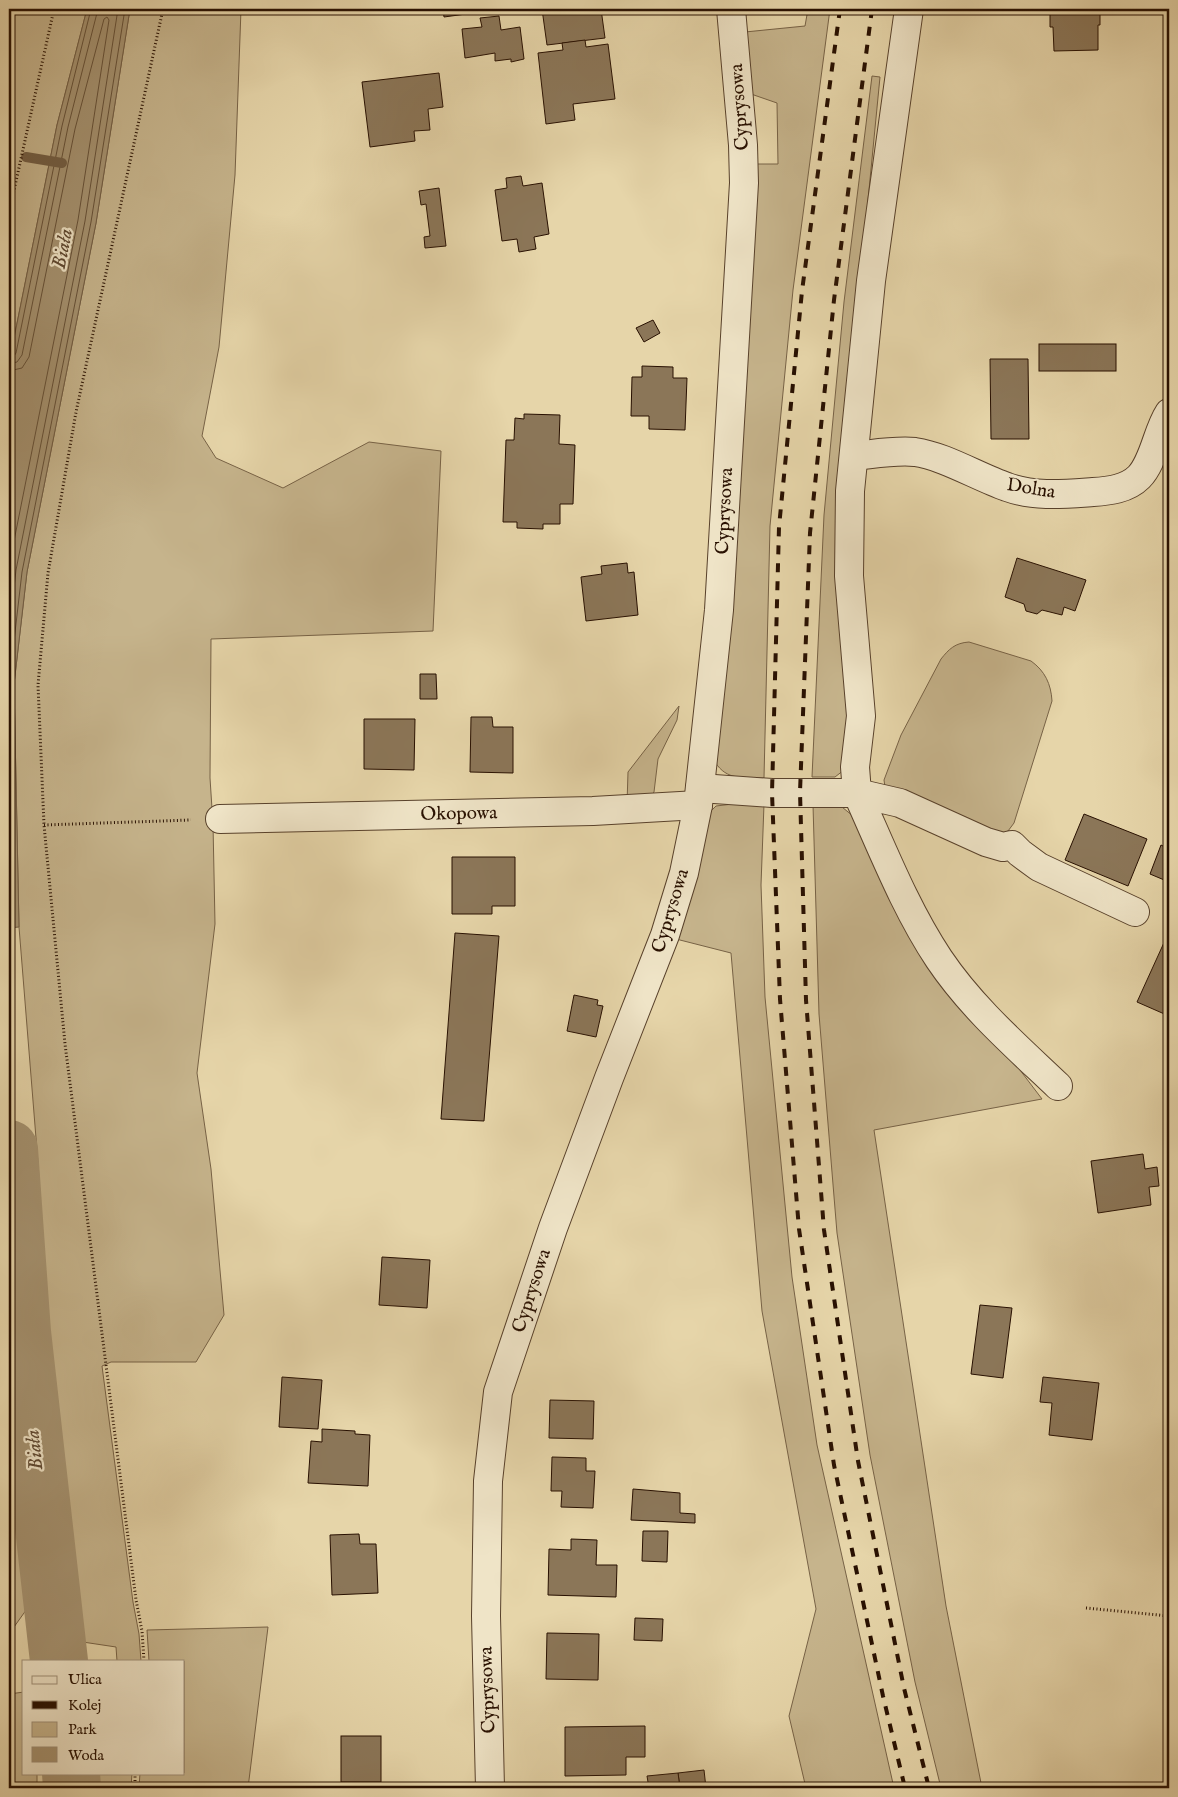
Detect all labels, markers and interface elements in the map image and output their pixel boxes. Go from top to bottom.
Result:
street label: Cyprysowa [725,62,755,151]
water label: Biała [47,227,79,271]
street label: Cyprysowa [711,466,739,555]
street label: Dolna [1005,473,1058,505]
street label: Okopowa [420,801,498,827]
street label: Cyprysowa [647,865,695,956]
street label: Cyprysowa [507,1245,557,1336]
water label: Biała [20,1428,50,1472]
street label: Cyprysowa [474,1645,502,1734]
legend [22,1660,185,1774]
text: Ulica [68,1670,102,1689]
text: Kolej [68,1696,101,1715]
text: Park [68,1720,98,1739]
text: Woda [68,1746,105,1765]

